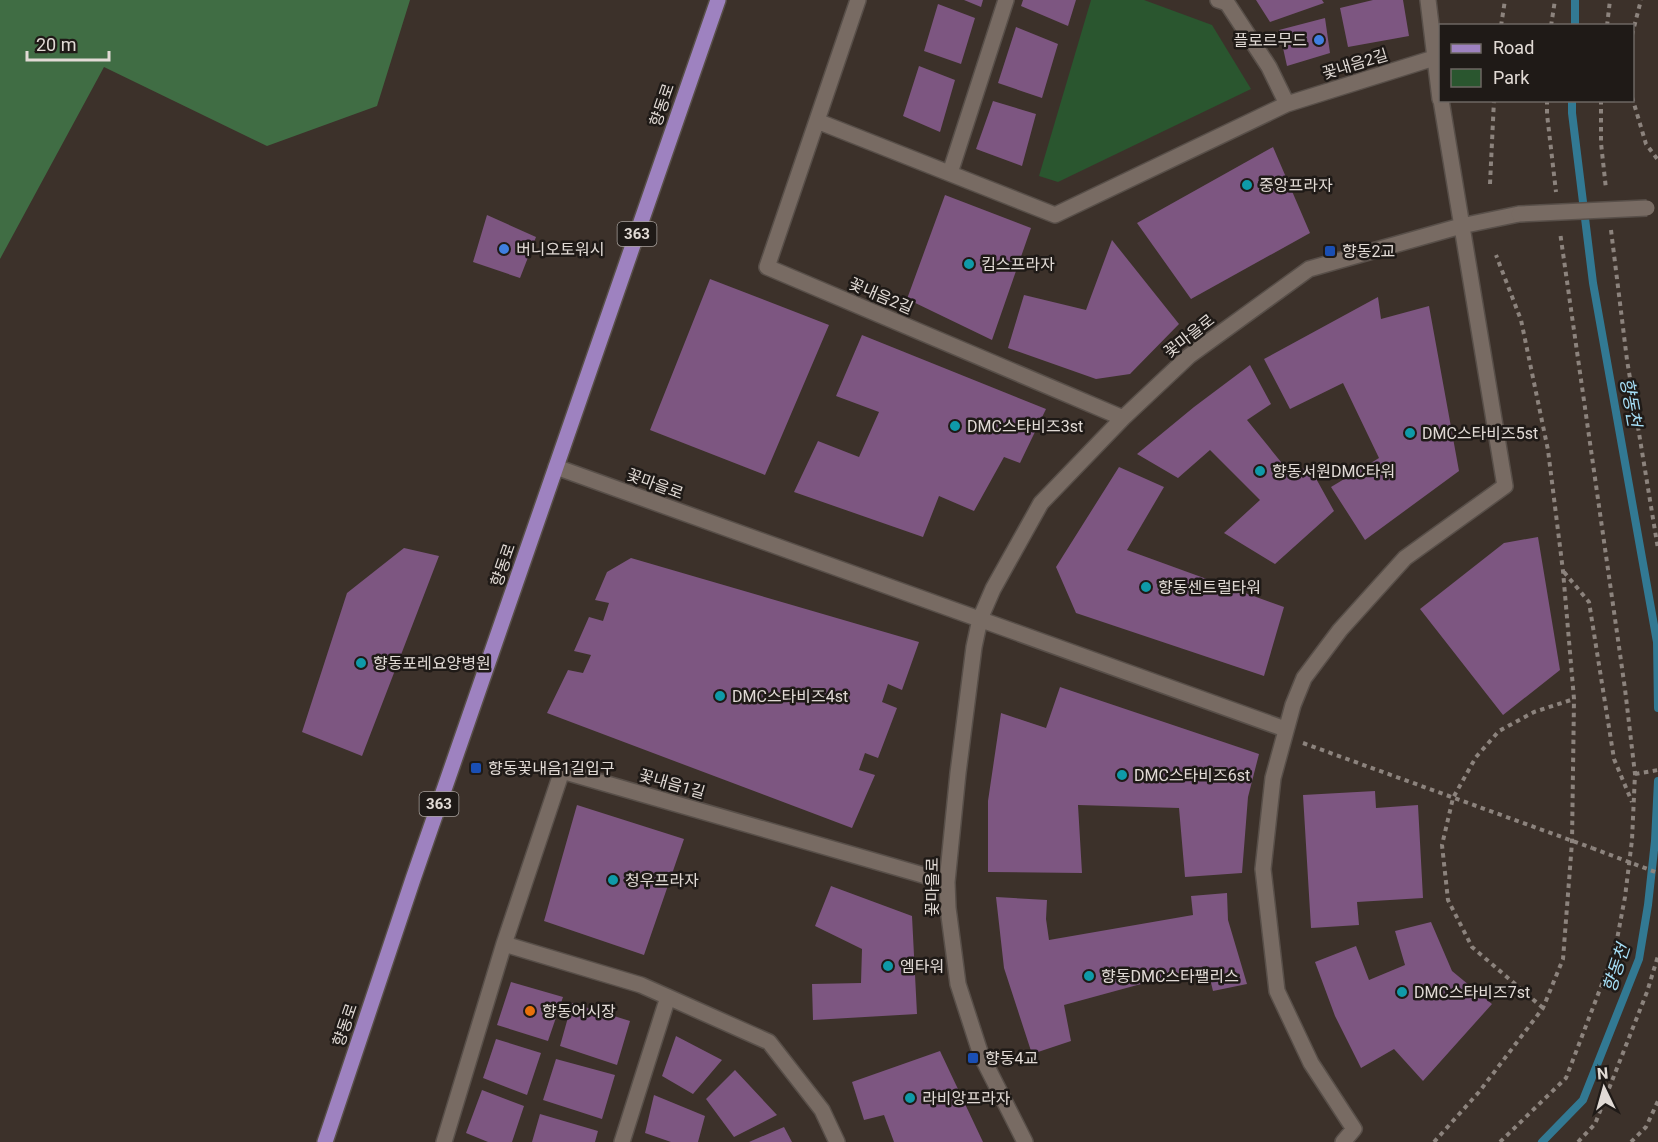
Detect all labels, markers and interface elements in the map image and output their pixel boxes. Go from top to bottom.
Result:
scale bar [27,24,110,62]
legend [1439,24,1634,102]
place label: 플로르무드 [1233,31,1307,50]
marker: 플로르무드 [1312,33,1326,47]
text: 20 m [36,34,76,55]
text: Road [1493,37,1534,58]
street label: 꽃내음2길 [1320,45,1390,83]
text: Park [1493,67,1530,88]
street label: 향동로 [646,81,678,129]
place label: 중앙프라자 [1259,176,1333,195]
marker: 중앙프라자 [1240,178,1254,192]
road number: 363 [618,222,656,246]
place label: 버니오토워시 [516,240,604,259]
marker: 버니오토워시 [497,242,511,256]
place label: 향동2교 [1342,242,1395,261]
marker: 향동2교 [1323,244,1337,258]
place label: 킴스프라자 [981,255,1055,274]
marker: 킴스프라자 [962,257,976,271]
street label: 꽃내음2길 [846,274,916,318]
street label: 꽃마을로 [1160,310,1218,362]
water label: 향동천 [1616,376,1646,431]
place label: DMC스타비즈3st [967,417,1083,436]
marker: DMC스타비즈3st [948,419,962,433]
place label: DMC스타비즈5st [1422,424,1538,443]
marker: DMC스타비즈5st [1403,426,1417,440]
place label: 향동서원DMC타워 [1272,462,1395,481]
marker: 향동서원DMC타워 [1253,464,1267,478]
street label: 꽃마을로 [624,465,686,503]
street label: 향동로 [487,541,519,589]
place label: 향동센트럴타워 [1158,578,1261,597]
marker: 향동센트럴타워 [1139,580,1153,594]
place label: 향동포레요양병원 [373,654,491,673]
marker: 향동포레요양병원 [354,656,368,670]
place label: DMC스타비즈4st [732,687,848,706]
marker: DMC스타비즈4st [713,689,727,703]
place label: 향동꽃내음1길입구 [488,759,615,778]
marker: 향동꽃내음1길입구 [469,761,483,775]
street label: 꽃내음1길 [637,766,707,802]
place label: DMC스타비즈6st [1134,766,1250,785]
marker: DMC스타비즈6st [1115,768,1129,782]
road number: 363 [420,792,458,816]
street label: 꽃마을로 [923,857,942,916]
place label: 청우프라자 [625,871,699,890]
marker: 청우프라자 [606,873,620,887]
water label: 향동천 [1598,939,1634,995]
place label: 엠타워 [900,957,944,976]
marker: 엠타워 [881,959,895,973]
place label: 향동DMC스타팰리스 [1101,967,1239,986]
marker: 향동DMC스타팰리스 [1082,969,1096,983]
place label: DMC스타비즈7st [1414,983,1530,1002]
marker: DMC스타비즈7st [1395,985,1409,999]
street label: 향동로 [329,1001,361,1049]
place label: 향동어시장 [542,1002,616,1021]
marker: 향동어시장 [523,1004,537,1018]
place label: 향동4교 [985,1049,1038,1068]
marker: 향동4교 [966,1051,980,1065]
north arrow [1574,1058,1634,1118]
text: N [1596,1064,1609,1084]
place label: 라비앙프라자 [922,1089,1011,1108]
marker: 라비앙프라자 [903,1091,917,1105]

